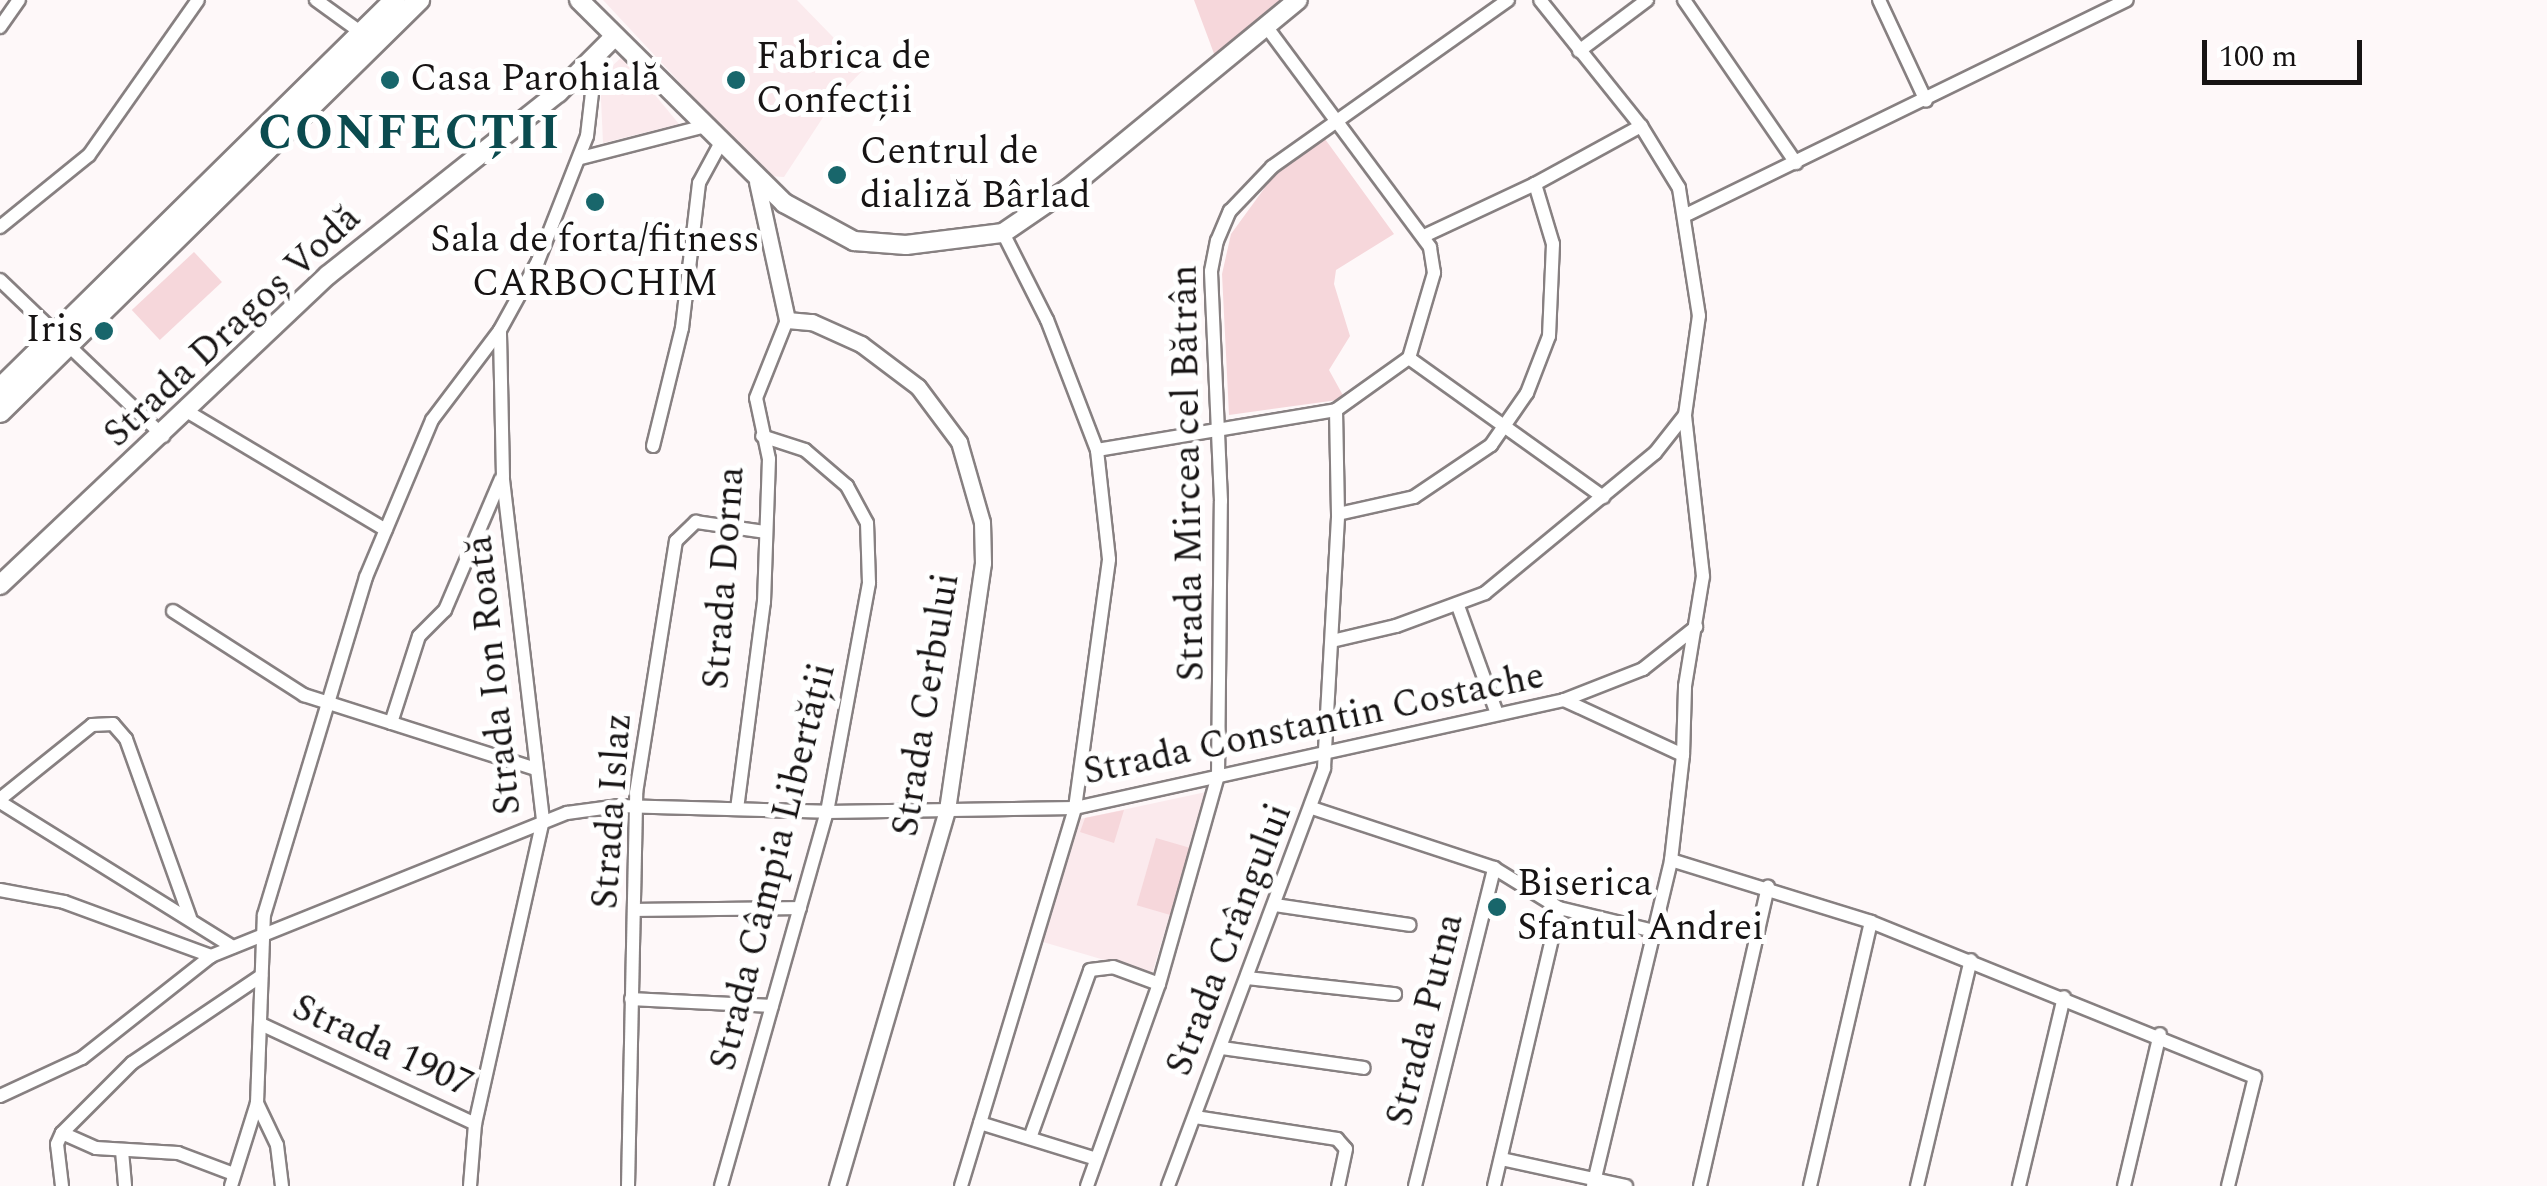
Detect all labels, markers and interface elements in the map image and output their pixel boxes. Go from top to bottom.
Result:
scale bar [2207,20,2367,82]
text: 100 m [2219,34,2297,80]
place label: Fabrica de Confecții [756,35,931,124]
place label: Casa Parohială [410,57,660,103]
marker: Casa Parohială [379,69,401,91]
marker: Fabrica de Confecții [725,69,747,91]
district label: CONFECȚII [258,105,562,163]
place label: Centrul de dializă Bârlad [860,130,1091,220]
marker: Centrul de dializă Bârlad [824,162,850,188]
marker: Sala de forta/fitness CARBOCHIM [584,191,606,213]
street label: Strada Dragoș Vodă [95,196,371,458]
place label: Sala de forta/fitness CARBOCHIM [430,218,760,308]
street label: Strada Mircea cel Bătrân [1163,264,1215,682]
place label: Iris [26,308,84,354]
marker: Iris [93,320,115,342]
street label: Strada Dorna [694,465,756,691]
street label: Strada Ion Roată [458,533,532,817]
street label: Strada Cerbului [884,570,970,840]
street label: Strada Constantin Costache [1079,654,1549,796]
street label: Strada Câmpia Libertății [701,659,847,1075]
street label: Strada Islaz [583,711,643,911]
street label: Strada Crângului [1157,797,1303,1083]
place label: Biserica Sfantul Andrei [1517,862,1764,952]
marker: Biserica Sfantul Andrei [1486,896,1508,918]
street label: Strada Putna [1378,909,1474,1131]
street label: Strada 1907 [285,985,479,1109]

